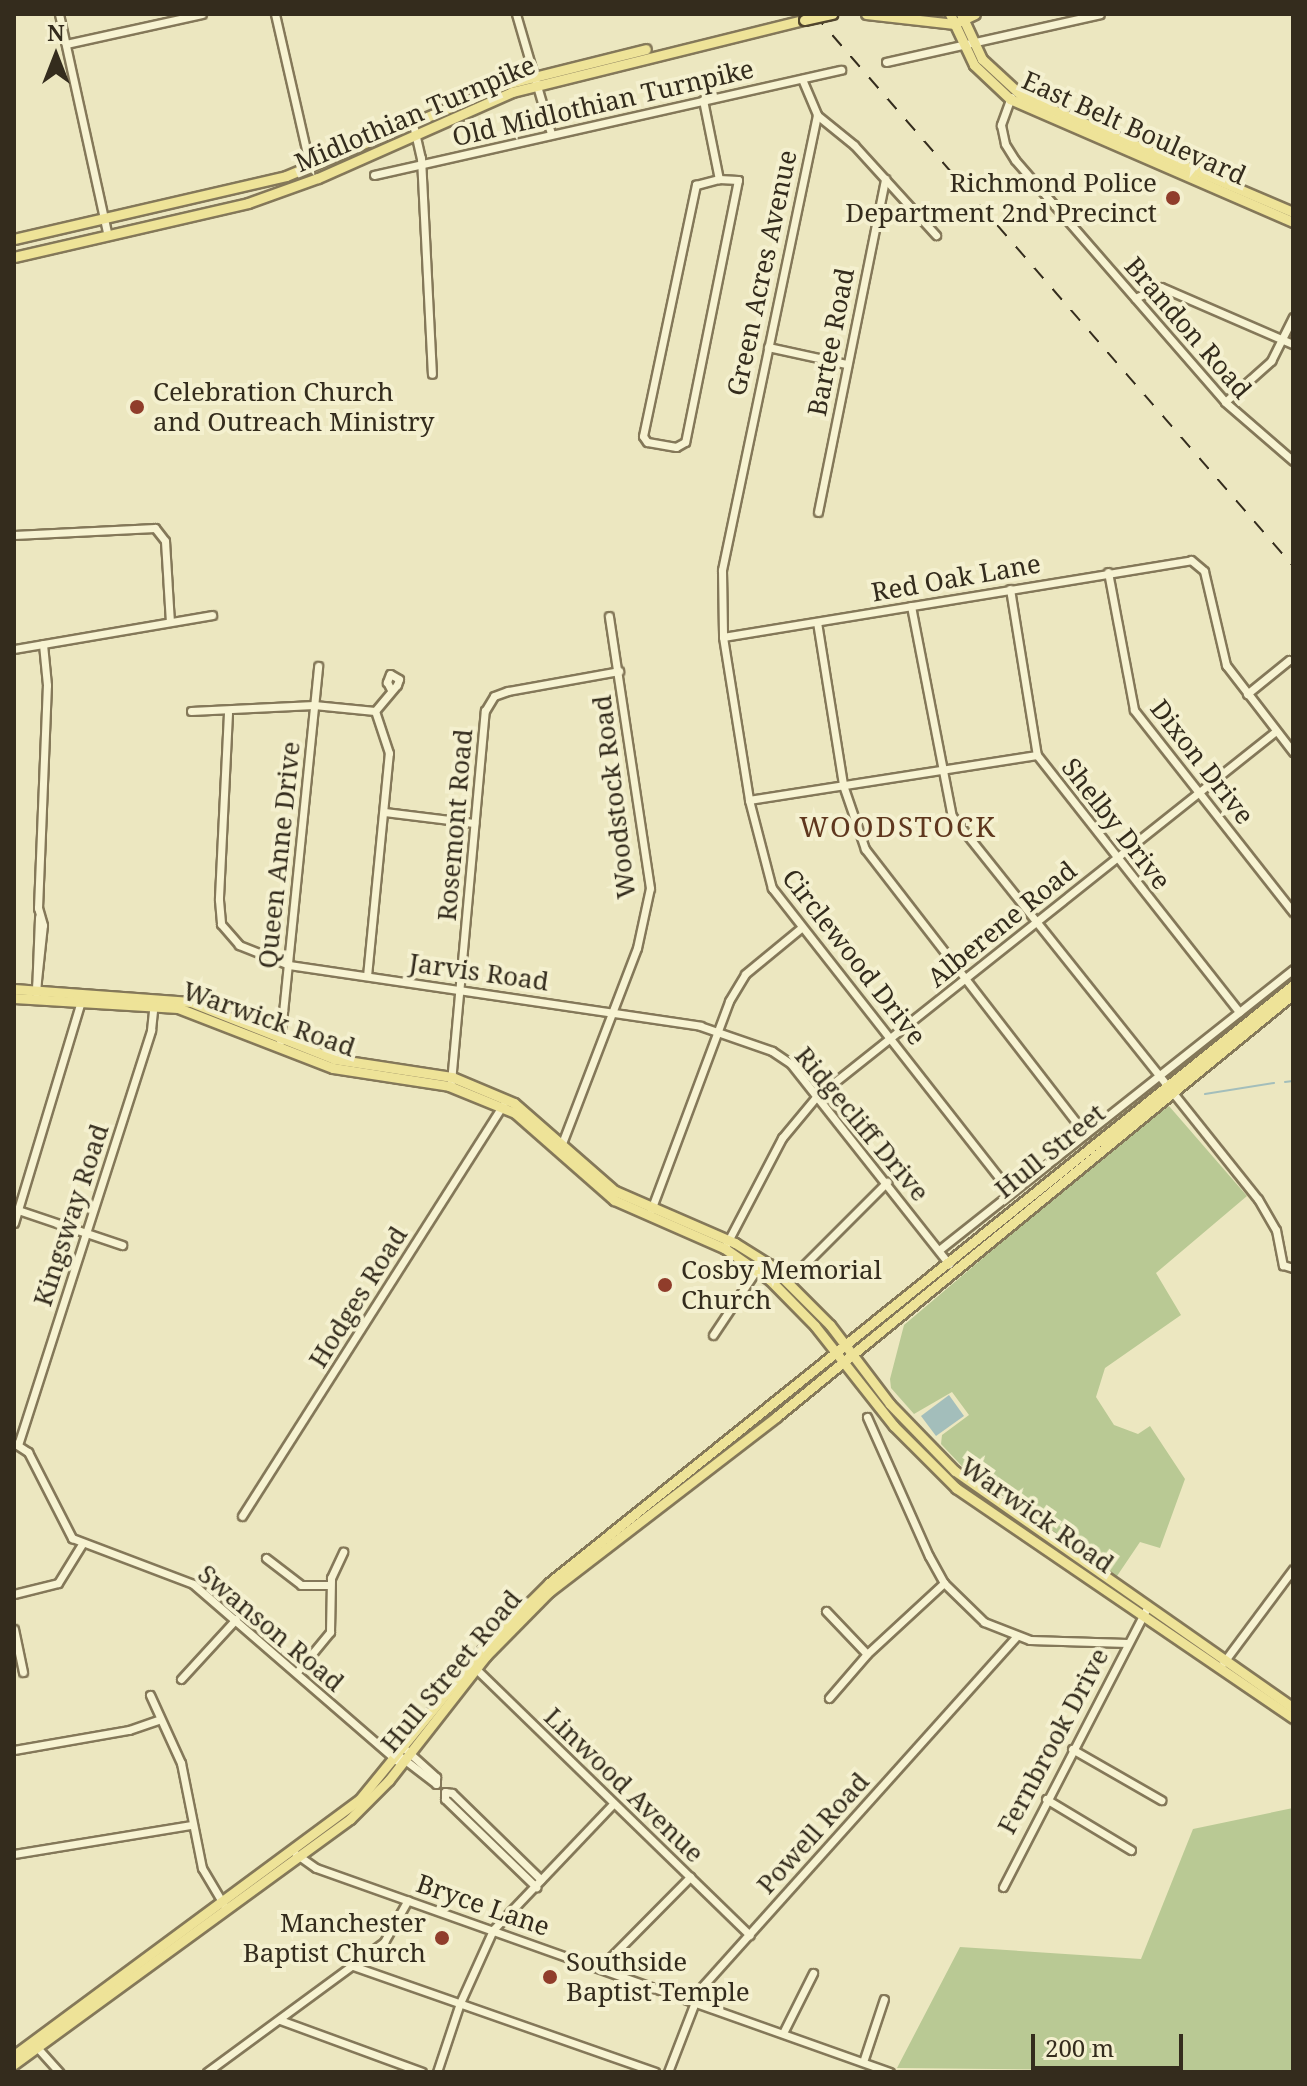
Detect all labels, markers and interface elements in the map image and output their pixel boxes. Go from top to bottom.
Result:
north arrow [16,16,96,96]
text: N [47,17,65,47]
street label: Midlothian Turnpike [290,49,540,179]
street label: Old Midlothian Turnpike [449,53,757,153]
street label: East Belt Boulevard [1017,65,1251,191]
street label: Green Acres Avenue [721,147,803,399]
place label: Richmond Police Department 2nd Precinct [845,167,1157,228]
marker: Richmond Police Department 2nd Precinct [1164,189,1182,207]
street label: Brandon Road [1118,251,1258,405]
street label: Bartee Road [801,265,861,419]
place label: Celebration Church and Outreach Ministry [153,376,435,438]
marker: Celebration Church and Outreach Ministry [128,398,146,416]
street label: Red Oak Lane [869,548,1043,608]
street label: Woodstock Road [586,693,642,901]
street label: Dixon Drive [1144,694,1260,830]
street label: Rosemont Road [431,728,479,922]
street label: Queen Anne Drive [252,740,306,970]
street label: Shelby Drive [1055,752,1177,896]
district label: WOODSTOCK [799,809,997,843]
street label: Alberene Road [921,854,1083,994]
street label: Circlewood Drive [776,863,932,1051]
street label: Jarvis Road [407,947,551,997]
street label: Warwick Road [179,975,359,1063]
street label: Ridgecliff Drive [788,1040,936,1208]
street label: Hull Street [989,1097,1111,1205]
street label: Kingsway Road [27,1120,115,1310]
street label: Hodges Road [302,1221,414,1373]
place label: Cosby Memorial Church [681,1254,882,1316]
marker: Cosby Memorial Church [656,1276,674,1294]
street label: Warwick Road [954,1450,1120,1580]
street label: Swanson Road [192,1558,350,1698]
street label: Hull Street Road [374,1584,528,1758]
street label: Fernbrook Drive [991,1643,1115,1839]
street label: Linwood Avenue [538,1701,710,1869]
street label: Powell Road [750,1766,876,1900]
street label: Bryce Lane [412,1868,554,1942]
place label: Manchester Baptist Church [243,1907,426,1968]
marker: Manchester Baptist Church [433,1929,451,1947]
place label: Southside Baptist Temple [566,1946,750,2008]
marker: Southside Baptist Temple [541,1968,559,1986]
scale bar [1035,2018,1187,2068]
text: 200 m [1045,2031,1114,2064]

